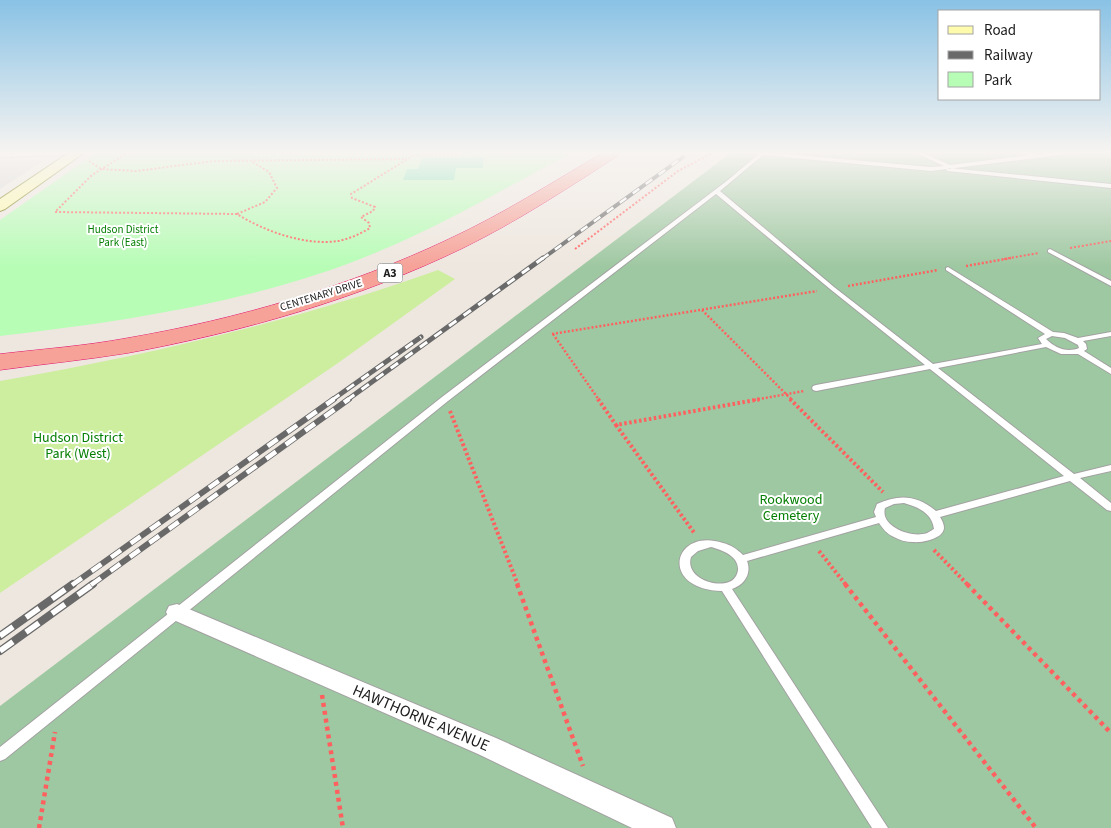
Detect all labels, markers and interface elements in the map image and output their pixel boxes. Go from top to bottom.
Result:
legend [938,10,1101,100]
text: Road [984,20,1016,41]
text: Railway [984,45,1033,66]
text: Park [984,70,1013,91]
park label: Hudson District Park (East) [88,222,159,250]
road number: A3 [378,264,402,282]
street label: CENTENARY DRIVE [278,275,364,315]
park label: Hudson District Park (West) [33,428,123,464]
park label: Rookwood Cemetery [760,490,822,526]
street label: HAWTHORNE AVENUE [349,679,493,757]

